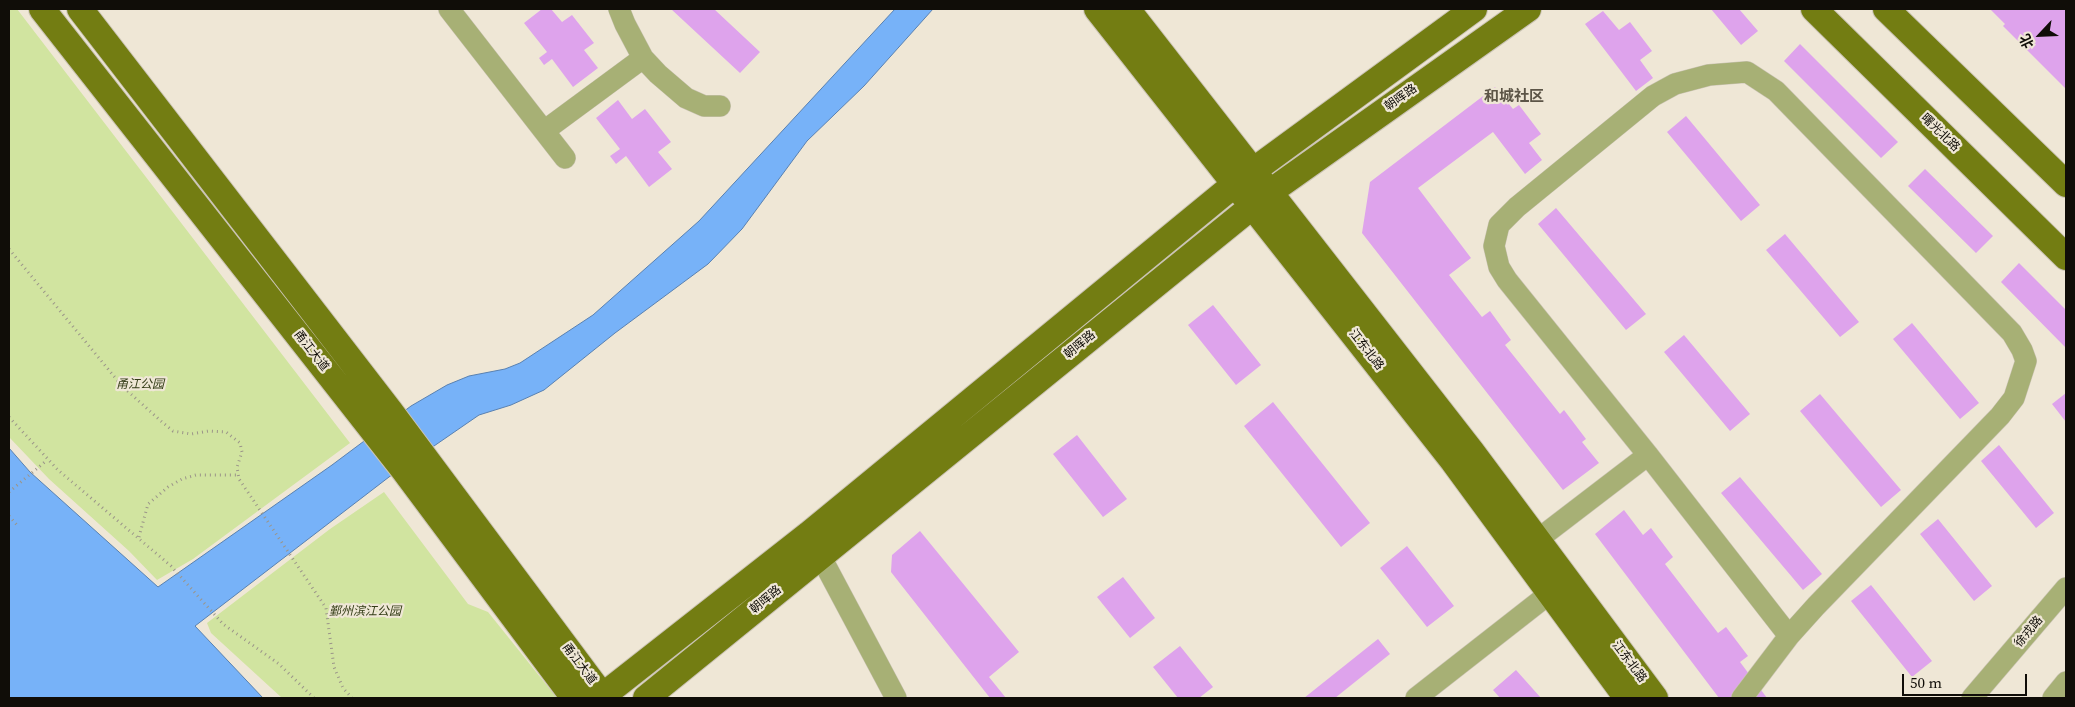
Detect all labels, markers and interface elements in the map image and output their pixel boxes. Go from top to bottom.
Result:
north arrow [2015,10,2065,60]
text: 北 [2014,31,2038,52]
street label: 朝晖路 [1382,82,1420,114]
district label: 和城社区 [1484,88,1544,106]
street label: 曙光北路 [1918,111,1962,155]
street label: 江东北路 [1346,327,1386,373]
street label: 甬江大道 [291,328,331,374]
street label: 朝晖路 [1061,328,1099,362]
park label: 甬江公园 [116,378,164,392]
street label: 朝晖路 [747,583,785,617]
park label: 鄞州滨江公园 [329,605,401,619]
street label: 徐戎路 [2012,614,2046,650]
street label: 江东北路 [1609,638,1649,686]
street label: 甬江大道 [559,640,599,688]
scale bar [1905,664,2030,696]
text: 50 m [1910,672,1942,693]

